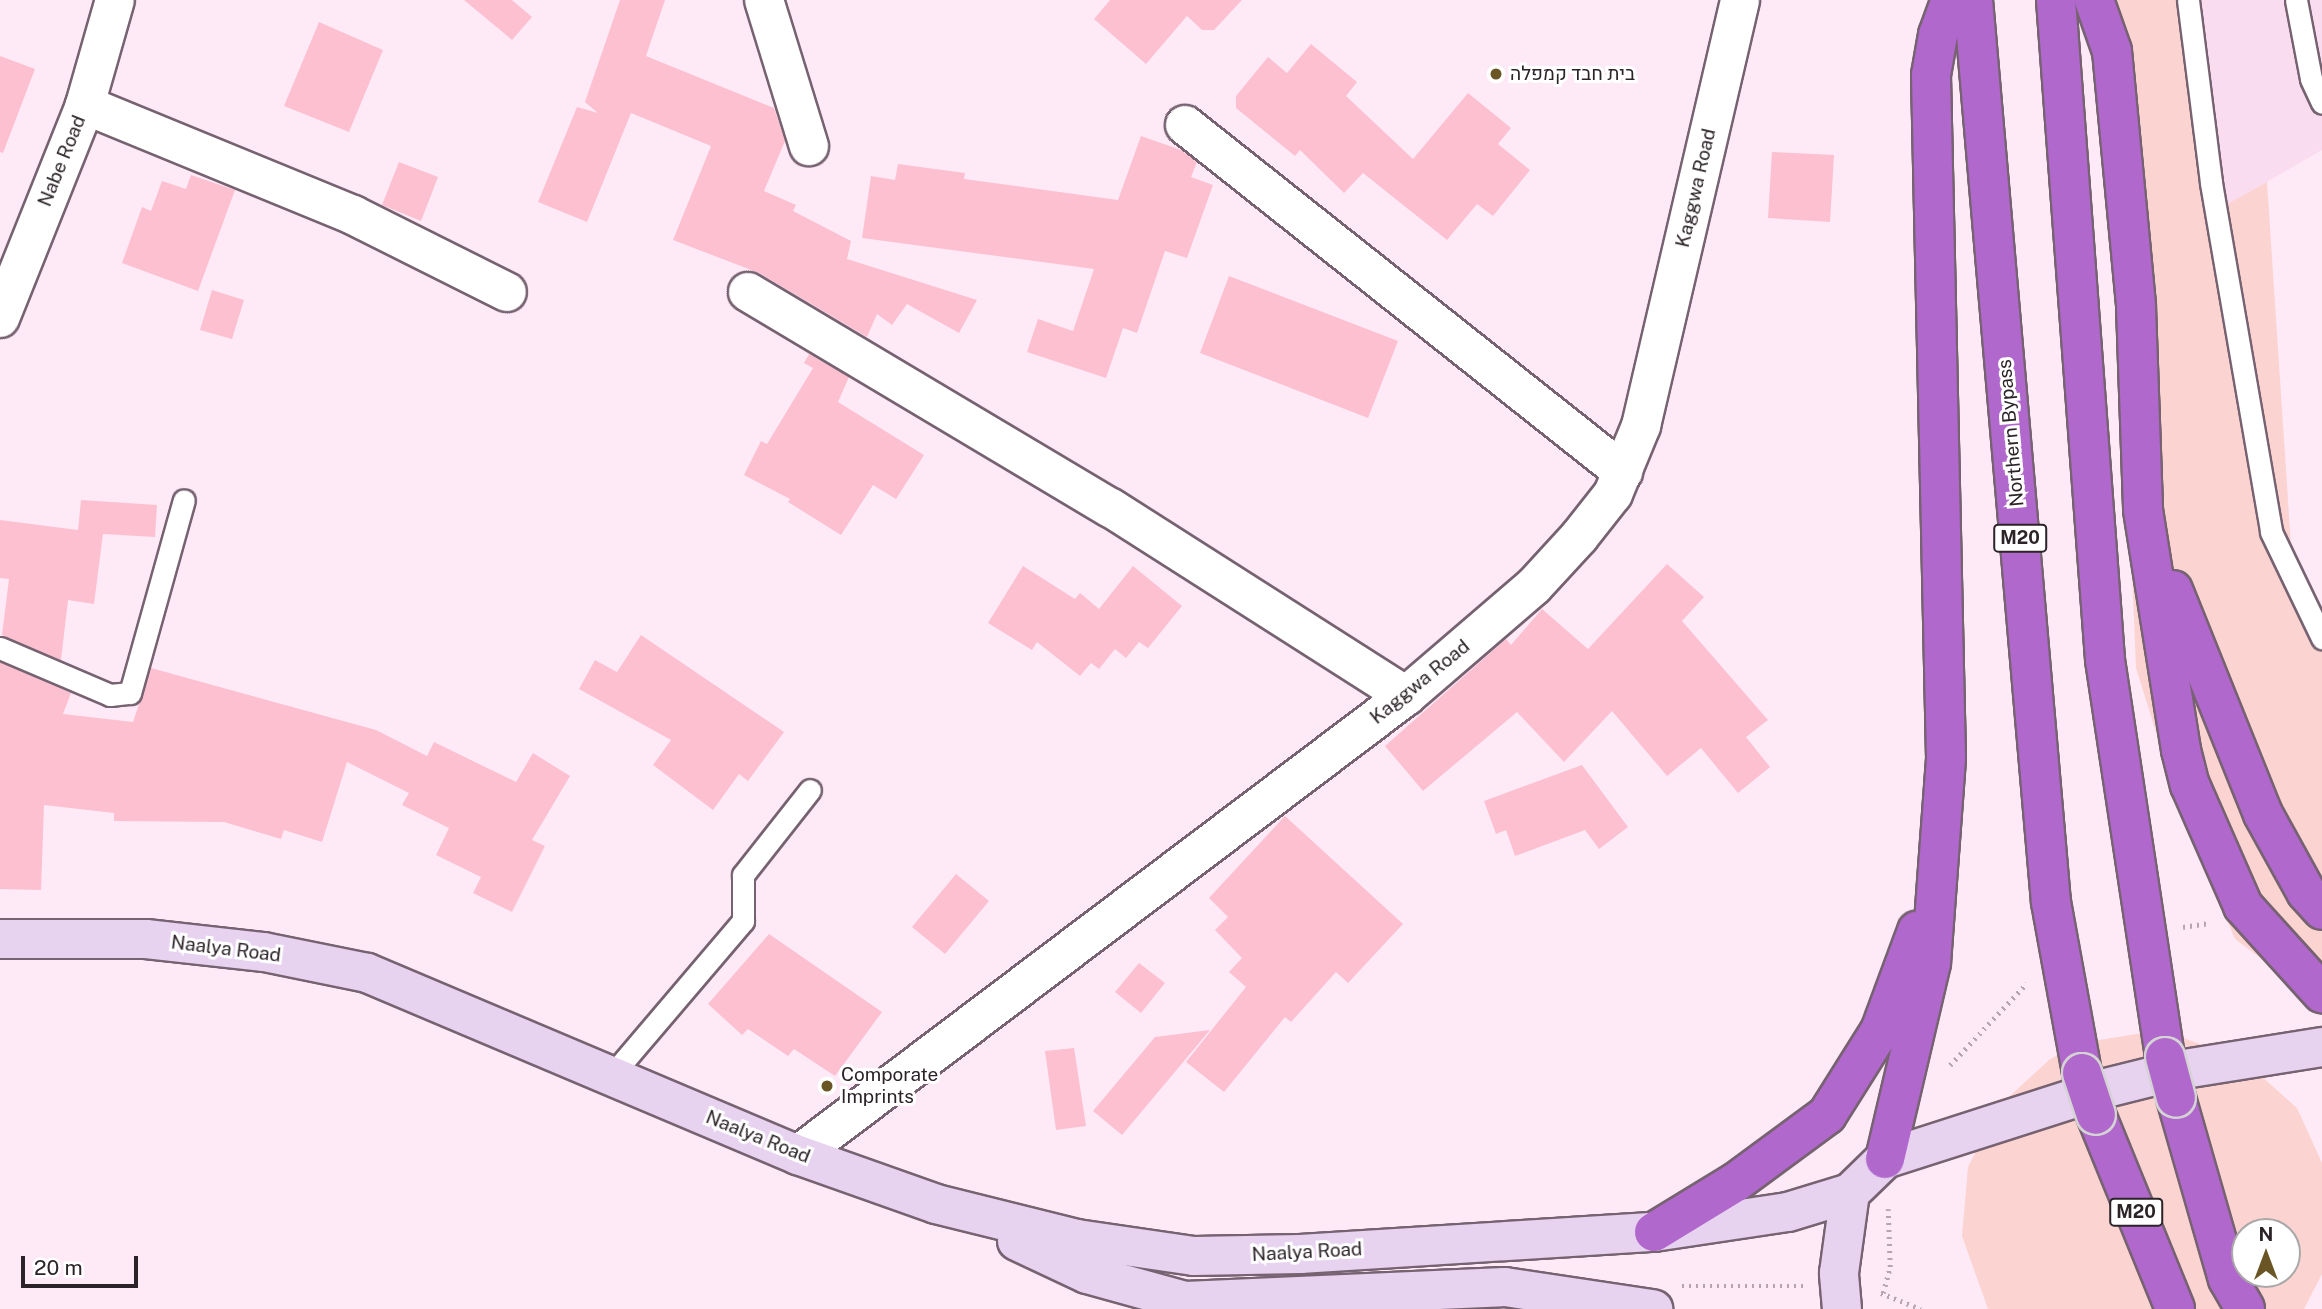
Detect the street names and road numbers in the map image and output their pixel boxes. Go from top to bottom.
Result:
street label: Nabe Road [33,112,91,210]
street label: Kaggwa Road [1671,126,1721,250]
street label: Northern Bypass [1993,358,2029,508]
road number: M20 [1992,524,2048,552]
street label: Kaggwa Road [1366,635,1474,729]
street label: Naalya Road [170,931,282,967]
street label: Naalya Road [702,1106,814,1168]
road number: M20 [2108,1198,2164,1226]
street label: Naalya Road [1251,1238,1363,1266]

